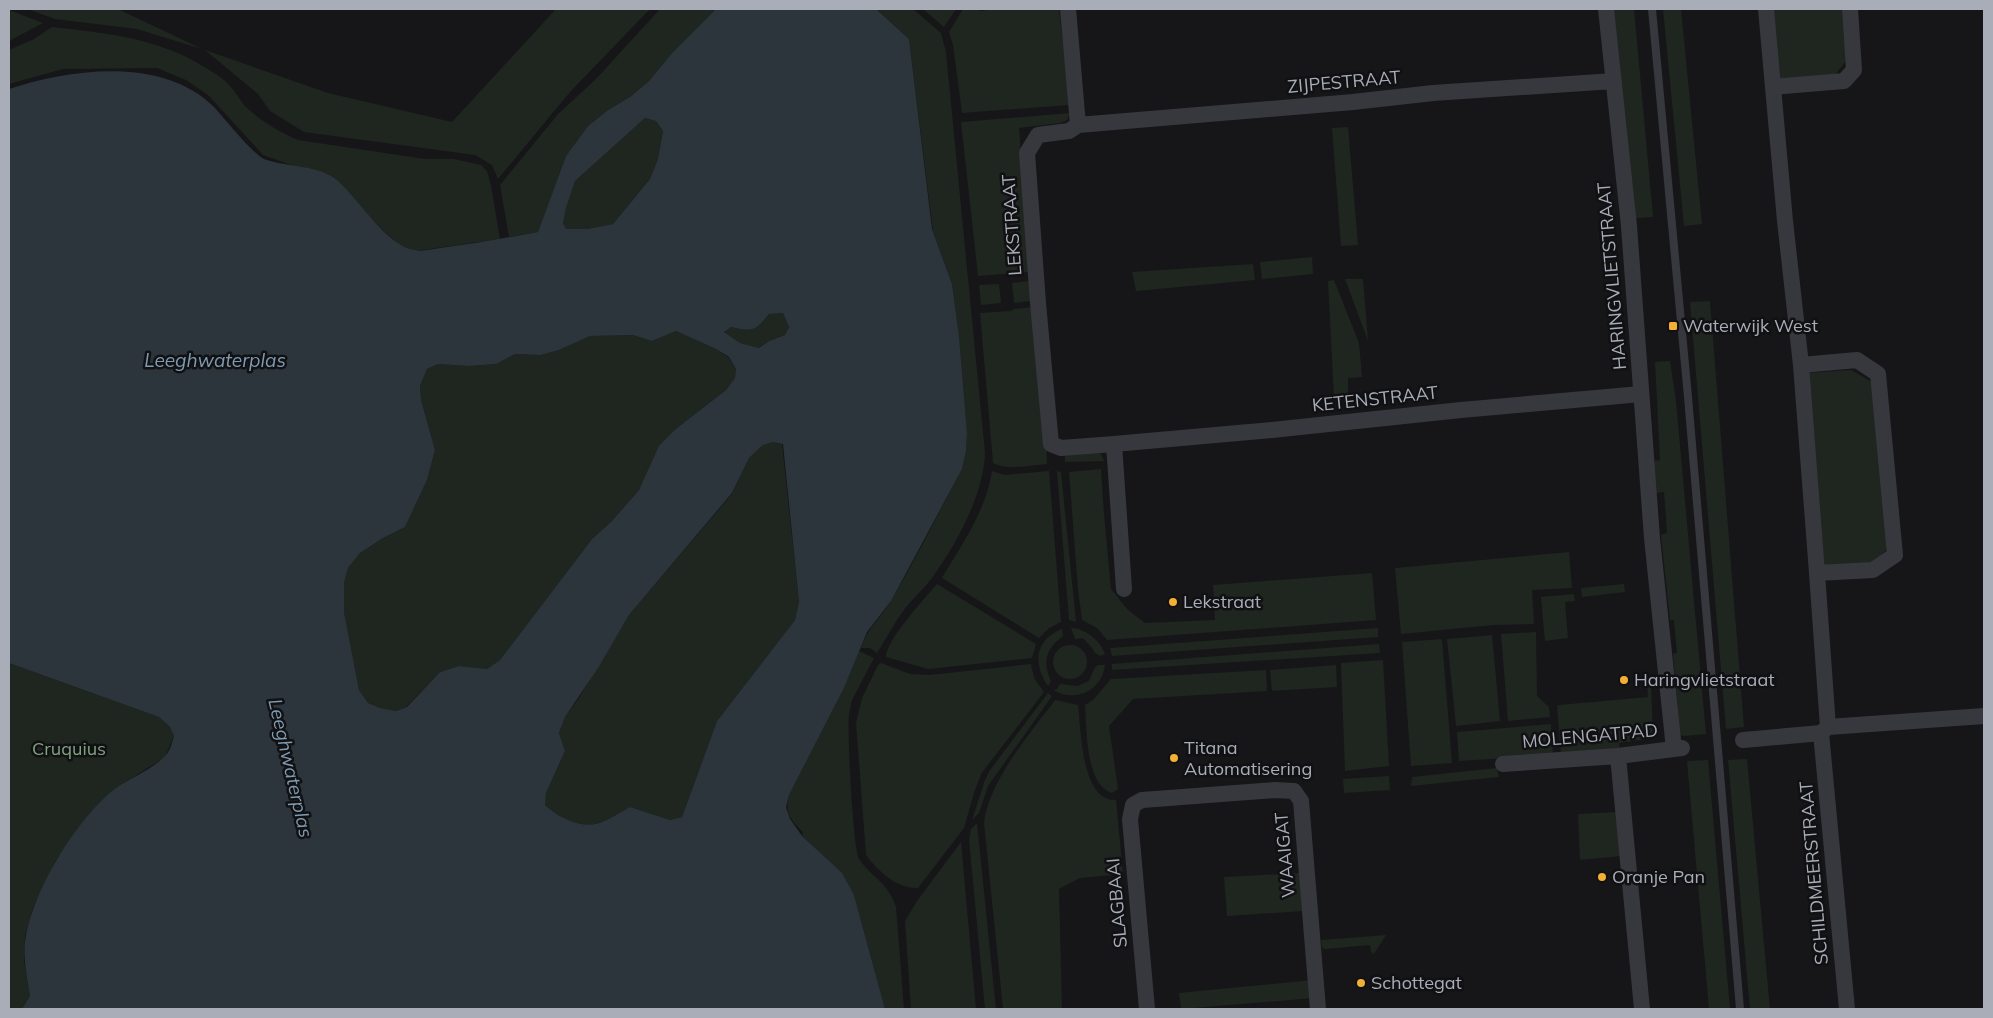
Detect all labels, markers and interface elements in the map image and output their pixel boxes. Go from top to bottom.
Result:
street label: ZIJPESTRAAT [1286,65,1402,98]
street label: LEKSTRAAT [996,174,1027,276]
street label: HARINGVLIETSTRAAT [1592,181,1631,371]
place label: Waterwijk West [1683,314,1818,337]
marker: Waterwijk West [1667,320,1679,332]
water label: Leeghwaterplas [144,348,286,372]
street label: KETENSTRAAT [1311,380,1439,417]
place label: Lekstraat [1183,590,1261,613]
marker: Lekstraat [1167,596,1179,608]
place label: Haringvlietstraat [1634,668,1775,691]
marker: Haringvlietstraat [1618,674,1630,686]
water label: Leeghwaterplas [263,696,319,840]
street label: MOLENGATPAD [1521,718,1659,753]
place label: Titana Automatisering [1184,736,1312,780]
park label: Cruquius [32,737,106,760]
marker: Titana Automatisering [1168,752,1180,764]
street label: SCHILDMEERSTRAAT [1794,780,1833,966]
street label: WAAIGAT [1269,811,1300,899]
street label: SLAGBAAI [1101,857,1132,949]
place label: Oranje Pan [1612,865,1705,888]
marker: Oranje Pan [1596,871,1608,883]
place label: Schottegat [1371,971,1462,994]
marker: Schottegat [1355,977,1367,989]

